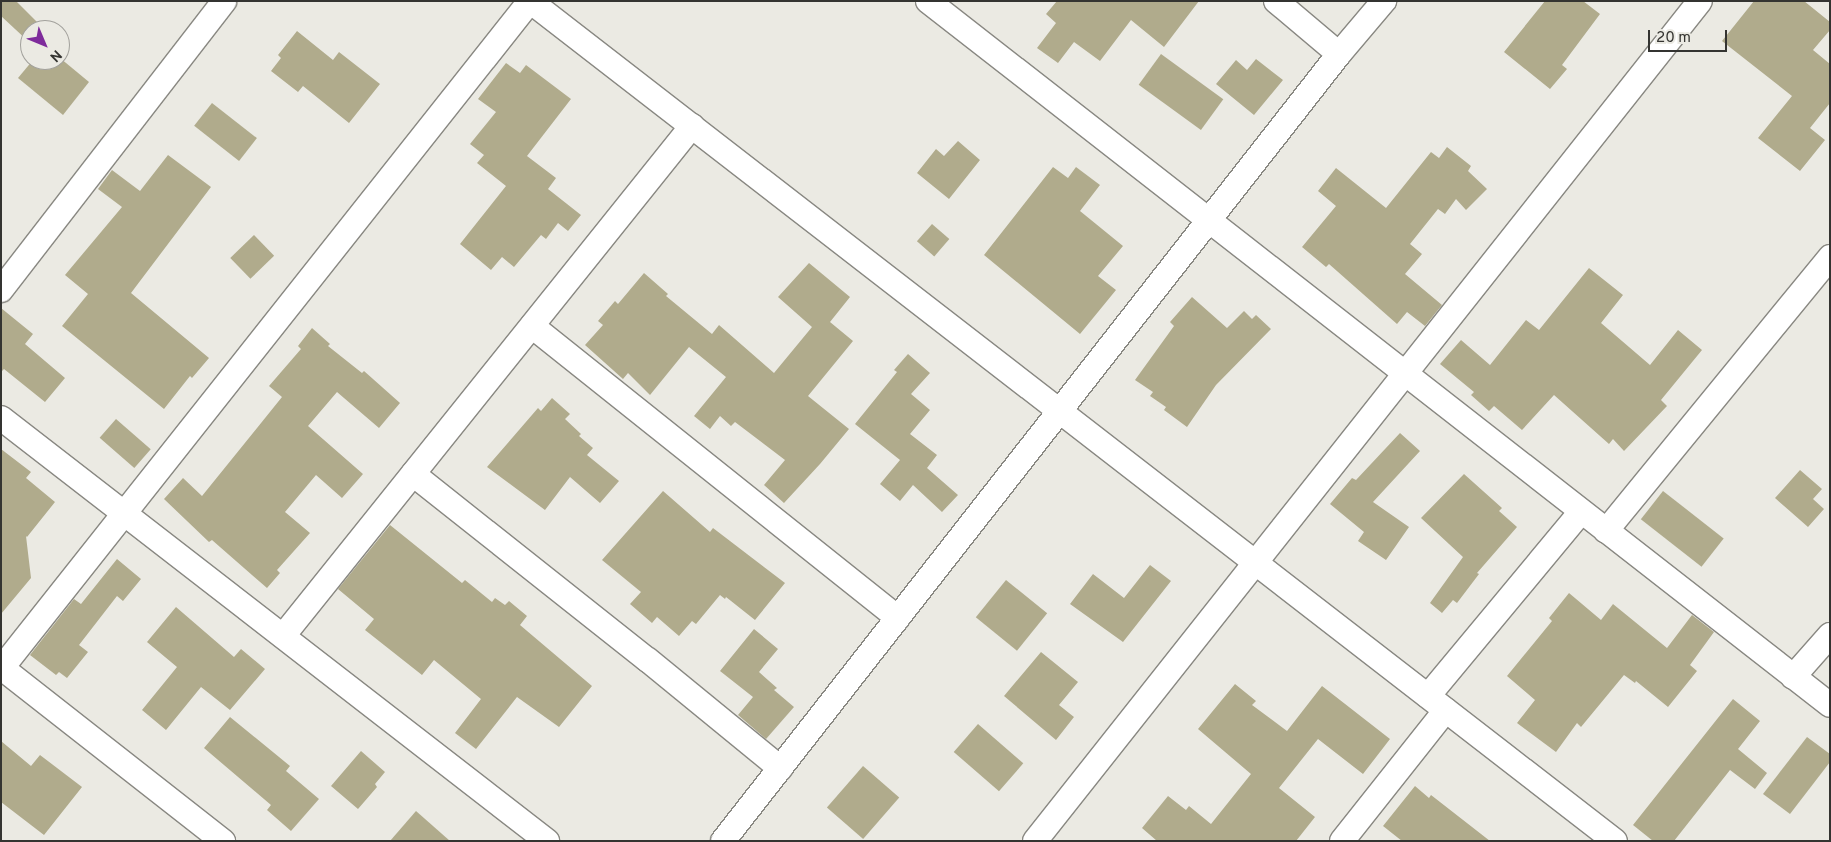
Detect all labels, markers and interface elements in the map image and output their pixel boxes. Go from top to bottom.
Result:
north arrow [20,20,70,70]
scale bar [1651,20,1730,52]
text: 20 m [1656,29,1691,48]
text: N [46,46,65,65]

